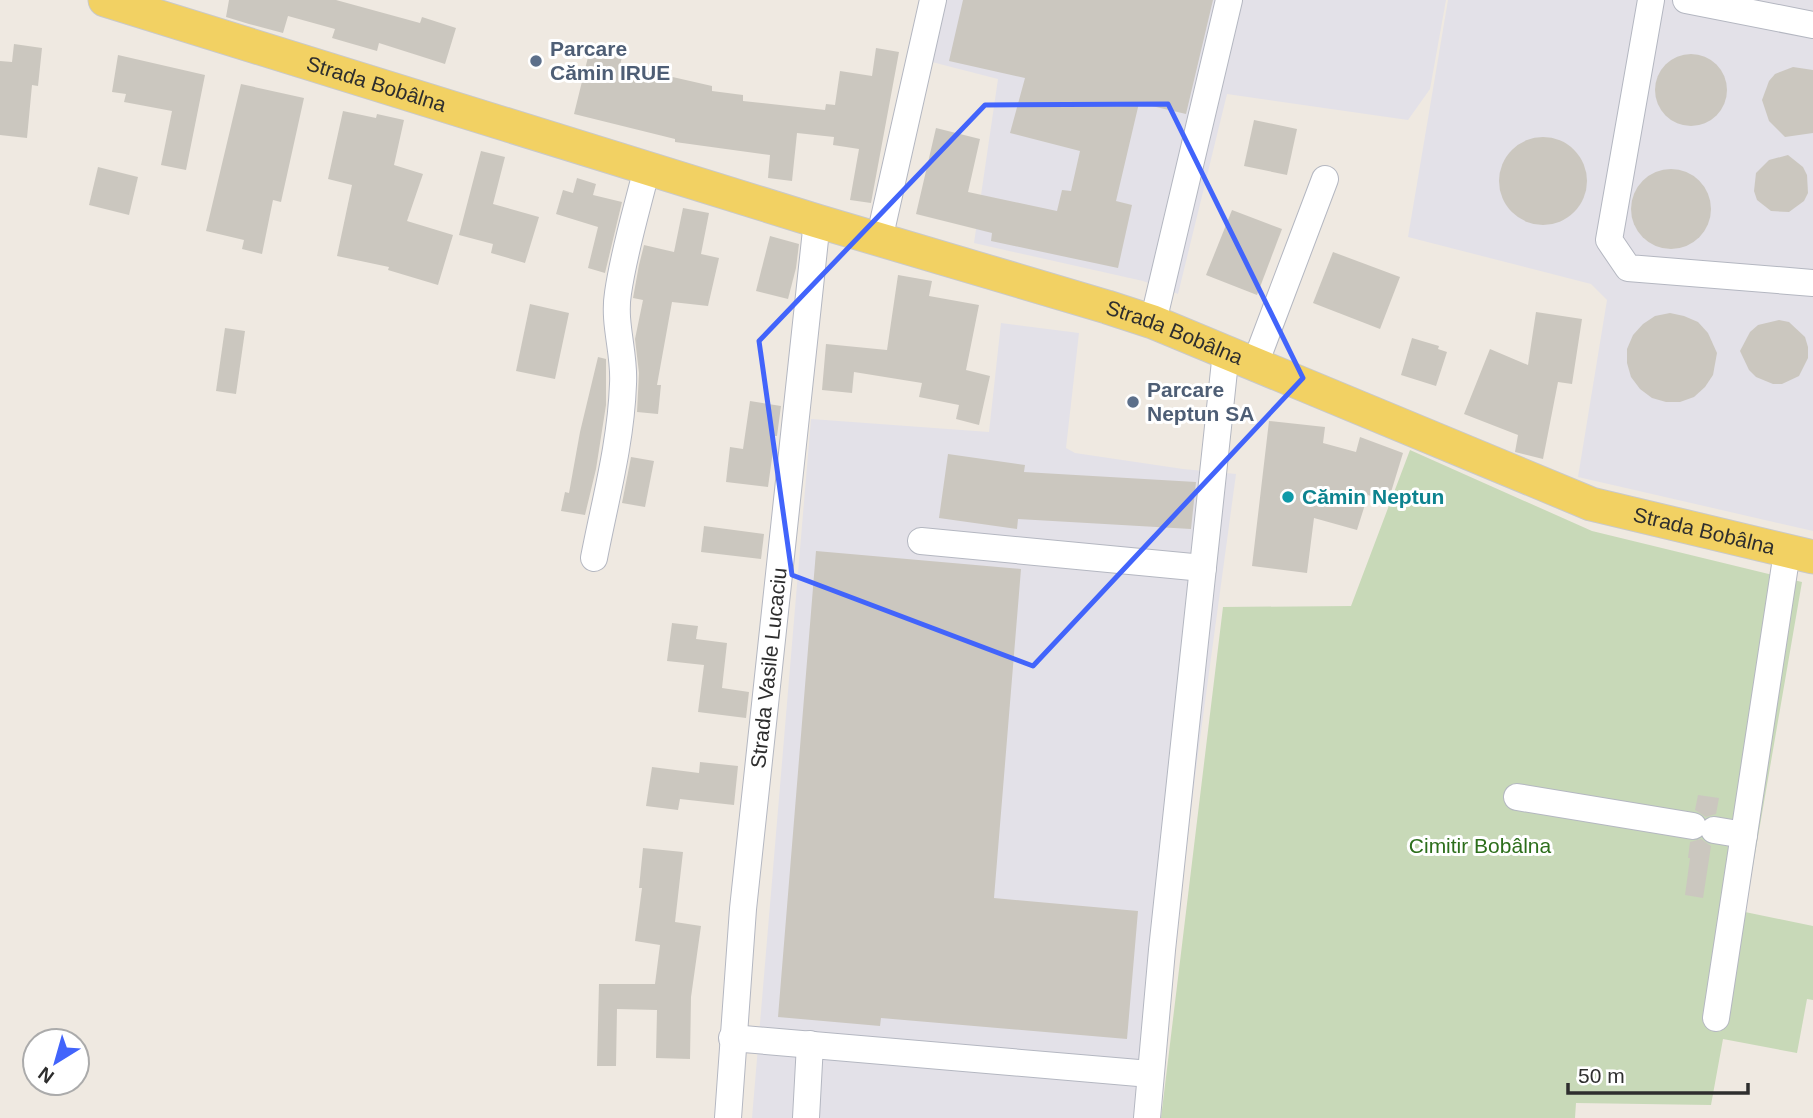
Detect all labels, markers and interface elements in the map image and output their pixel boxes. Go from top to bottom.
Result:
place label: Parcare Cămin IRUE [550,37,670,84]
street label: Strada Bobâlna [304,51,449,116]
marker: Parcare Cămin IRUE [528,53,544,69]
street label: Strada Bobâlna [1103,295,1247,369]
place label: Parcare Neptun SA [1147,378,1254,425]
marker: Parcare Neptun SA [1125,394,1141,410]
place label: Cămin Neptun [1302,485,1444,508]
marker: Cămin Neptun [1280,489,1296,505]
street label: Strada Bobâlna [1631,503,1778,559]
street label: Strada Vasile Lucaciu [746,566,791,769]
park label: Cimitir Bobâlna [1409,834,1552,857]
north arrow [21,1027,91,1097]
scale bar [1568,1052,1748,1096]
text: N [34,1063,58,1088]
text: 50 m [1578,1064,1625,1087]

